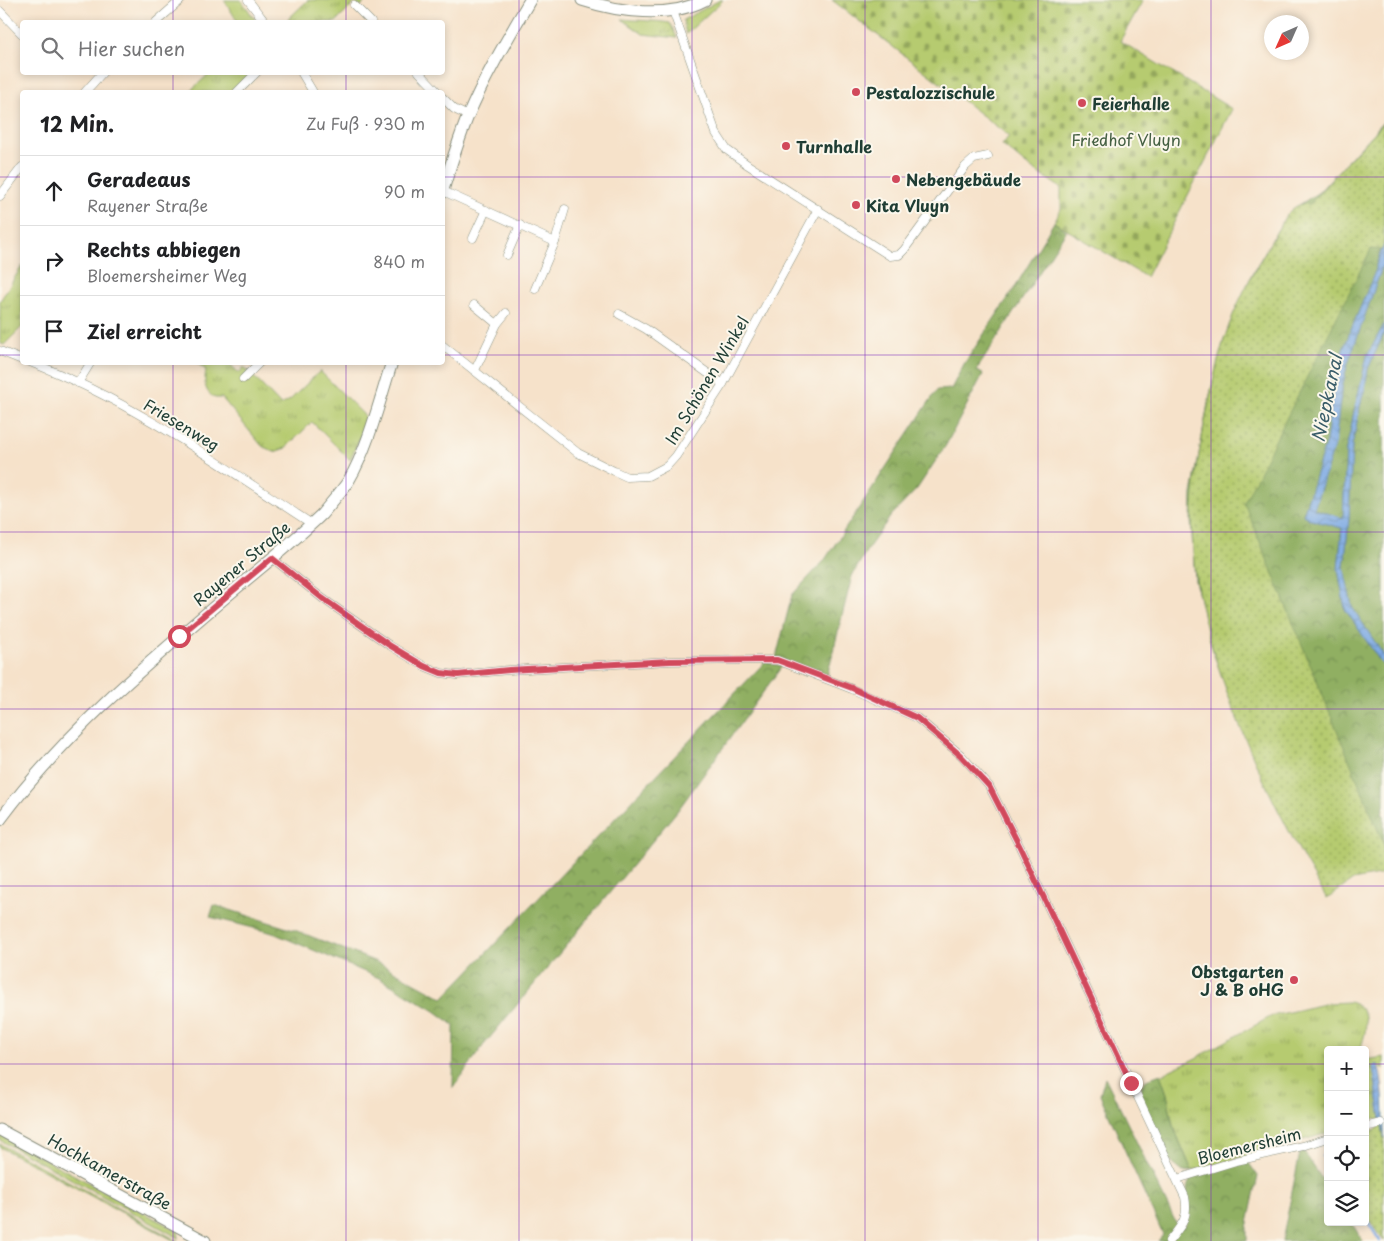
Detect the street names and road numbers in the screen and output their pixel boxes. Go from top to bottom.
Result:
street label: Im Schönen Winkel [658,311,754,449]
street label: Friesenweg [139,392,225,456]
street label: Rayener Straße [187,515,295,611]
street label: Bloemersheim [1195,1121,1303,1169]
street label: Hochkamerstraße [44,1127,176,1215]

